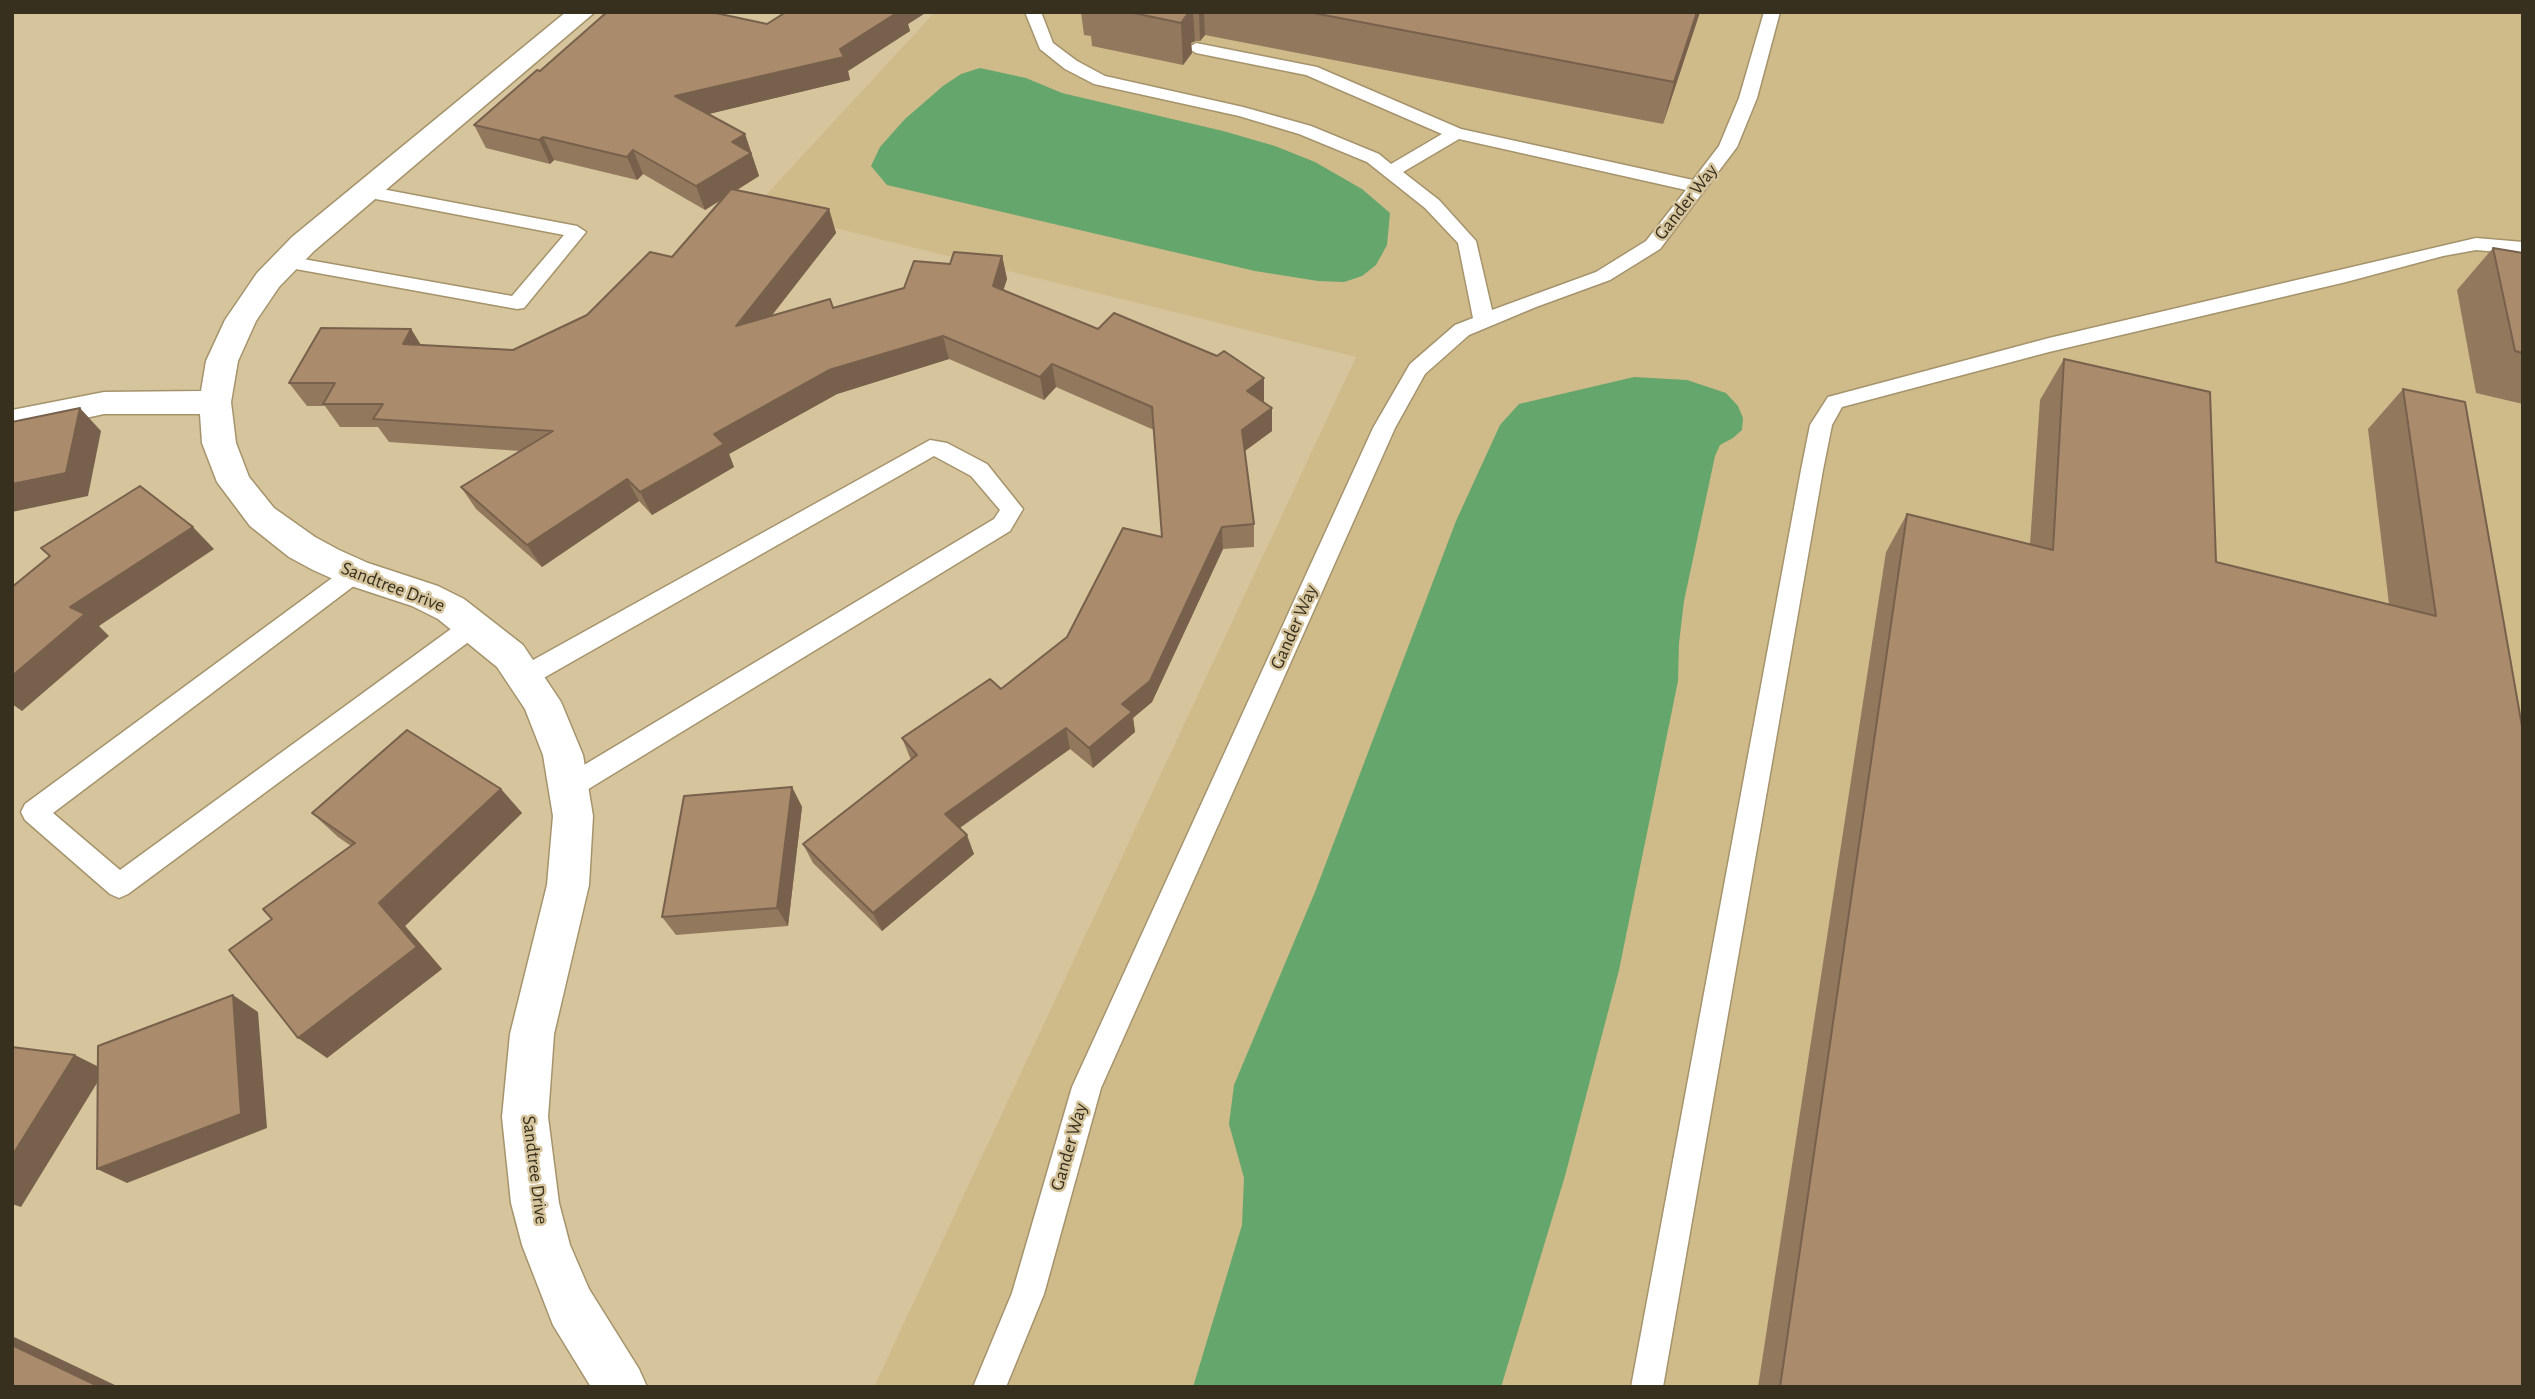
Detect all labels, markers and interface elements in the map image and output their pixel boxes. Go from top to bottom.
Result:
street label: Gander Way [1649,159,1723,245]
street label: Sandtree Drive [338,557,448,617]
street label: Gander Way [1265,581,1323,673]
street label: Gander Way [1046,1101,1092,1193]
street label: Sandtree Drive [517,1114,553,1226]

